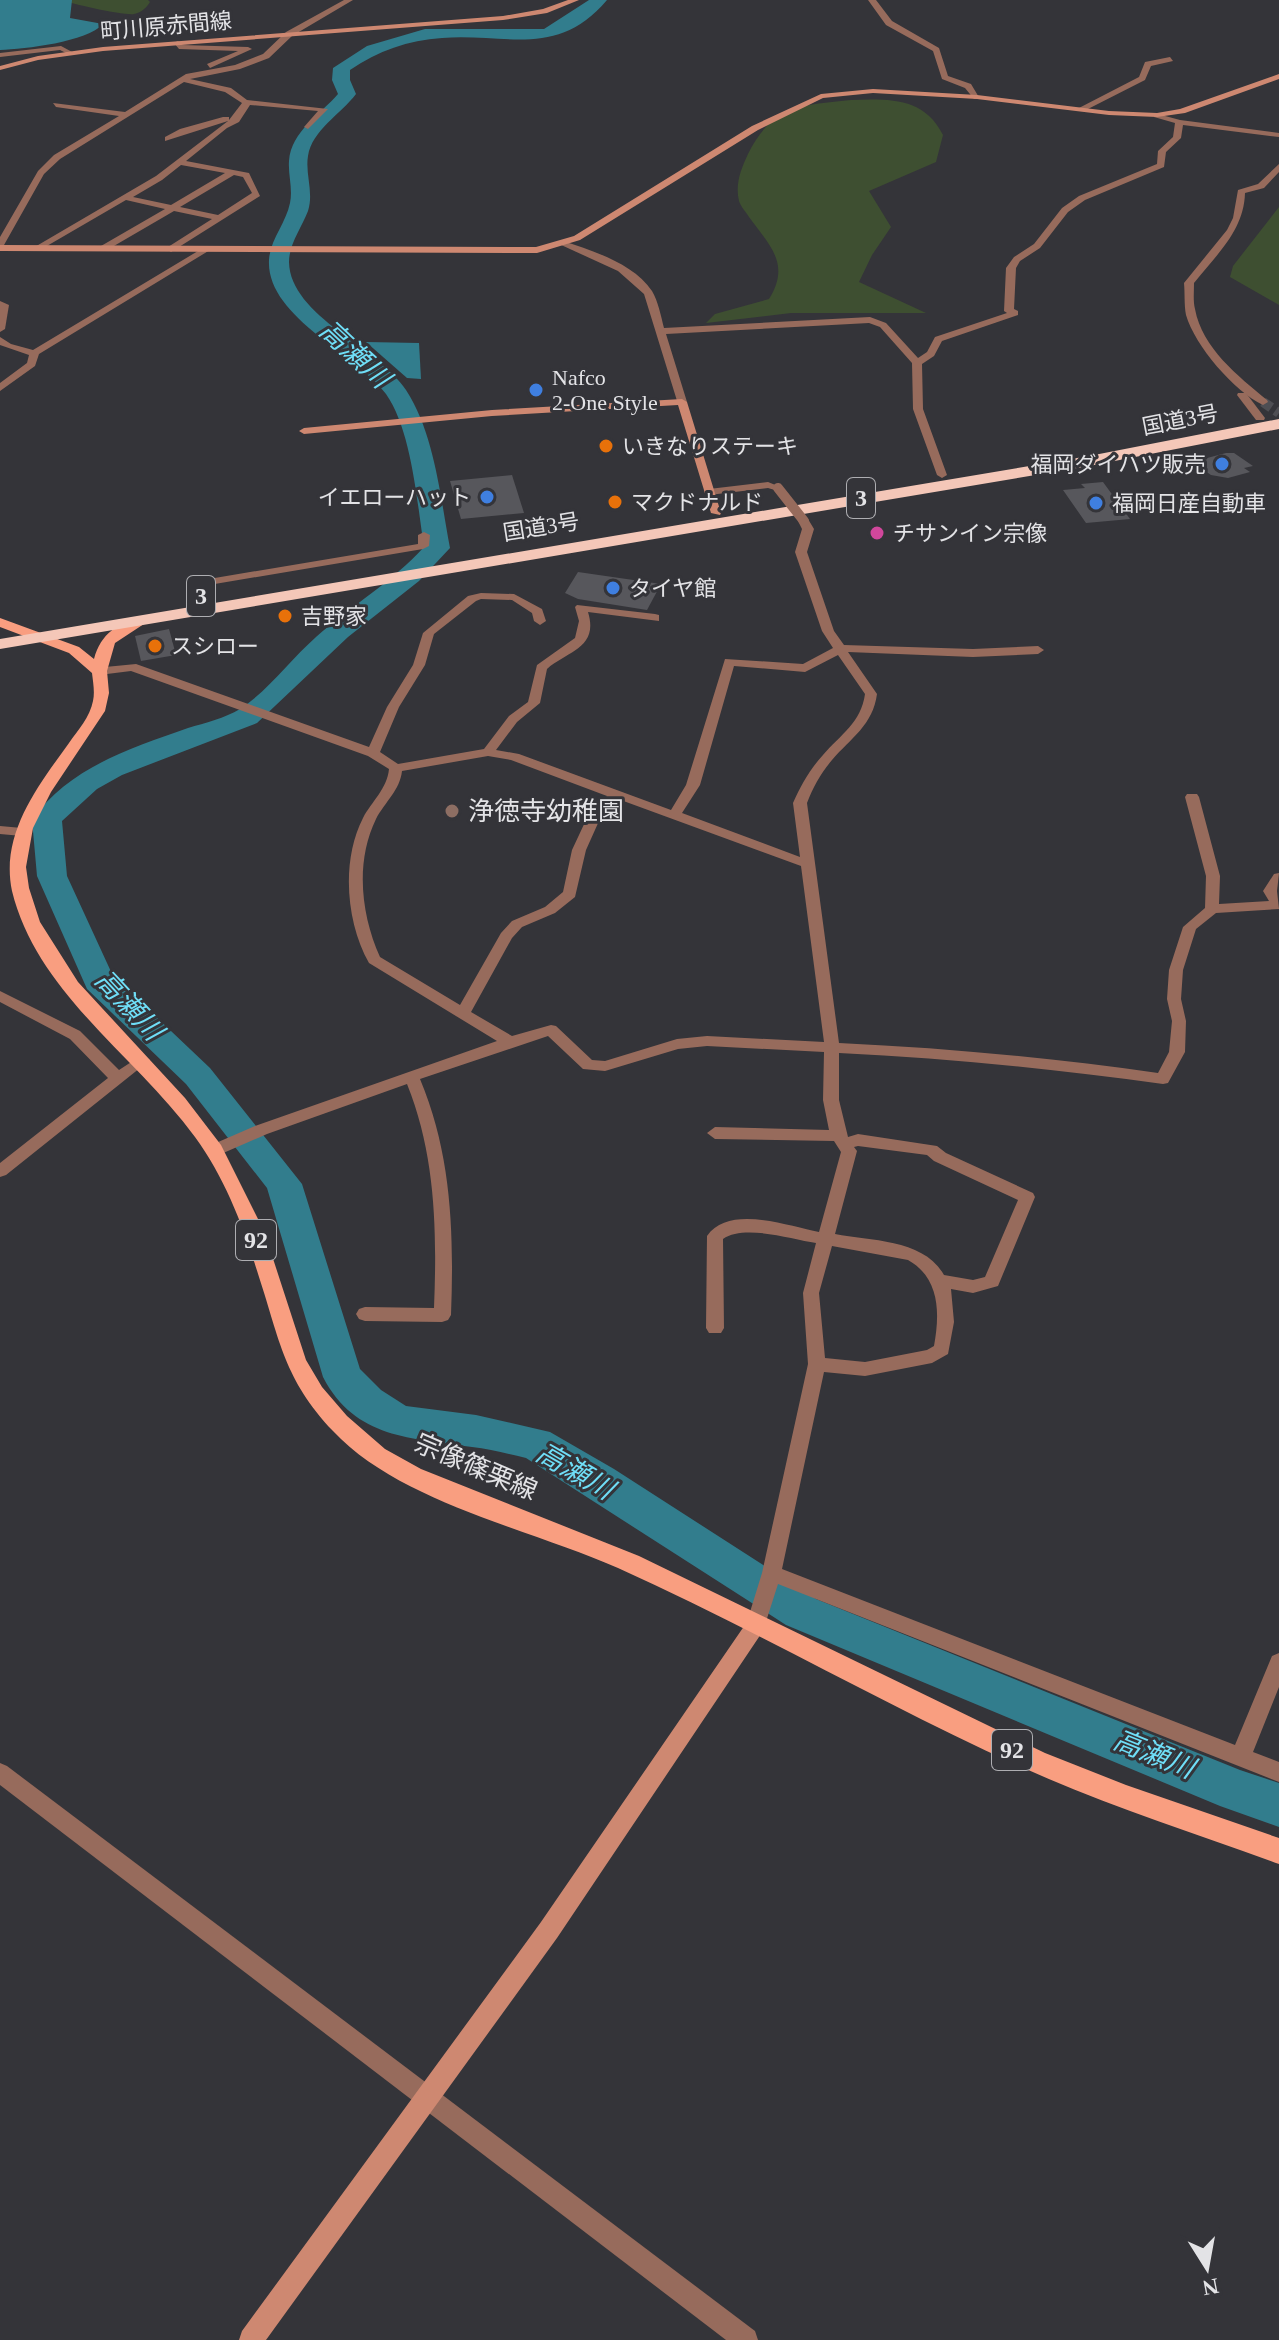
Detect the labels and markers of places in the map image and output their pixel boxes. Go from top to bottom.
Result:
place label: Nafco 2-One Style [552,365,658,415]
marker: Nafco 2-One Style [527,381,545,399]
place label: いきなりステーキ [622,434,798,459]
marker: いきなりステーキ [597,437,615,455]
place label: 福岡ダイハツ販売 [1030,452,1206,477]
marker: 福岡ダイハツ販売 [1213,455,1231,473]
place label: イエローハット [318,485,471,510]
marker: イエローハット [478,488,496,506]
place label: マクドナルド [631,490,763,515]
place label: 福岡日産自動車 [1112,491,1266,516]
marker: マクドナルド [606,493,624,511]
marker: 福岡日産自動車 [1087,494,1105,512]
place label: チサンイン宗像 [893,521,1047,546]
marker: チサンイン宗像 [868,524,886,542]
place label: タイヤ館 [629,576,716,601]
marker: タイヤ館 [604,579,622,597]
place label: 吉野家 [301,604,367,629]
marker: 吉野家 [276,607,294,625]
place label: スシロー [171,634,259,659]
marker: スシロー [146,637,164,655]
place label: 浄徳寺幼稚園 [468,797,624,826]
marker: 浄徳寺幼稚園 [443,802,461,820]

